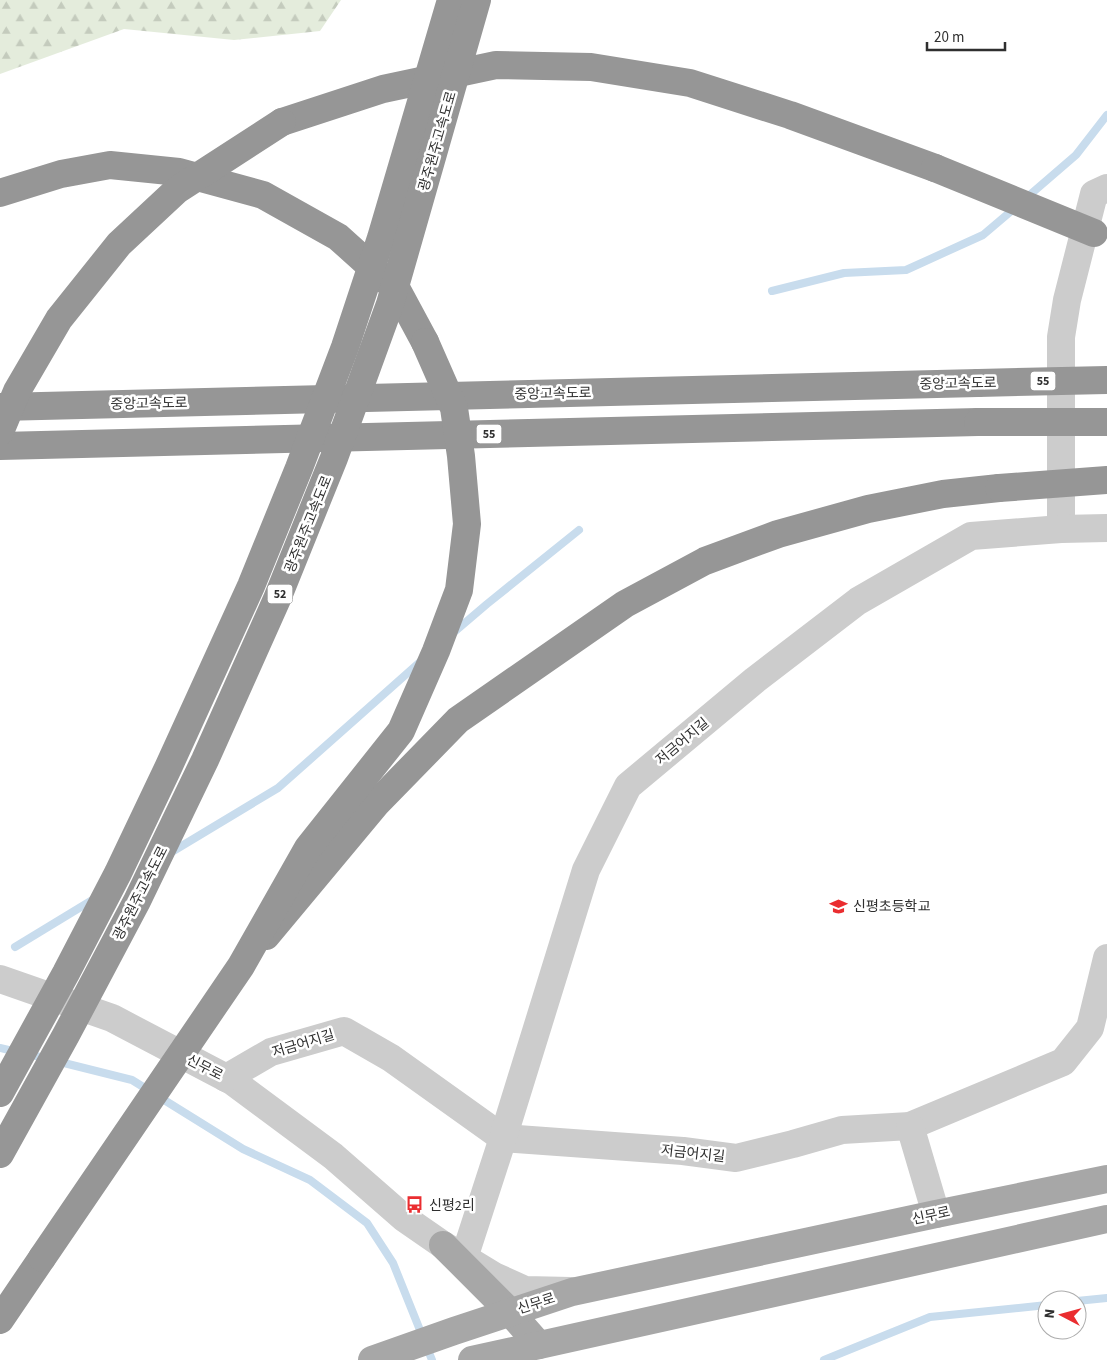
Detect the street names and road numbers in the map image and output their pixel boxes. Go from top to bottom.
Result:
street label: 광주원주고속도로 [414,89,462,194]
road number: 55 [1030,372,1056,391]
street label: 중앙고속도로 [919,373,997,395]
street label: 중앙고속도로 [514,383,592,405]
street label: 중앙고속도로 [110,393,188,415]
road number: 55 [476,424,502,444]
street label: 광주원주고속도로 [280,473,338,576]
road number: 52 [268,584,292,604]
street label: 저금어지길 [652,713,714,770]
street label: 광주원주고속도로 [109,843,173,944]
street label: 저금어지길 [270,1025,337,1063]
street label: 신무로 [183,1050,226,1086]
street label: 저금어지길 [660,1141,726,1167]
street label: 신무로 [910,1202,952,1230]
street label: 신무로 [515,1288,558,1319]

